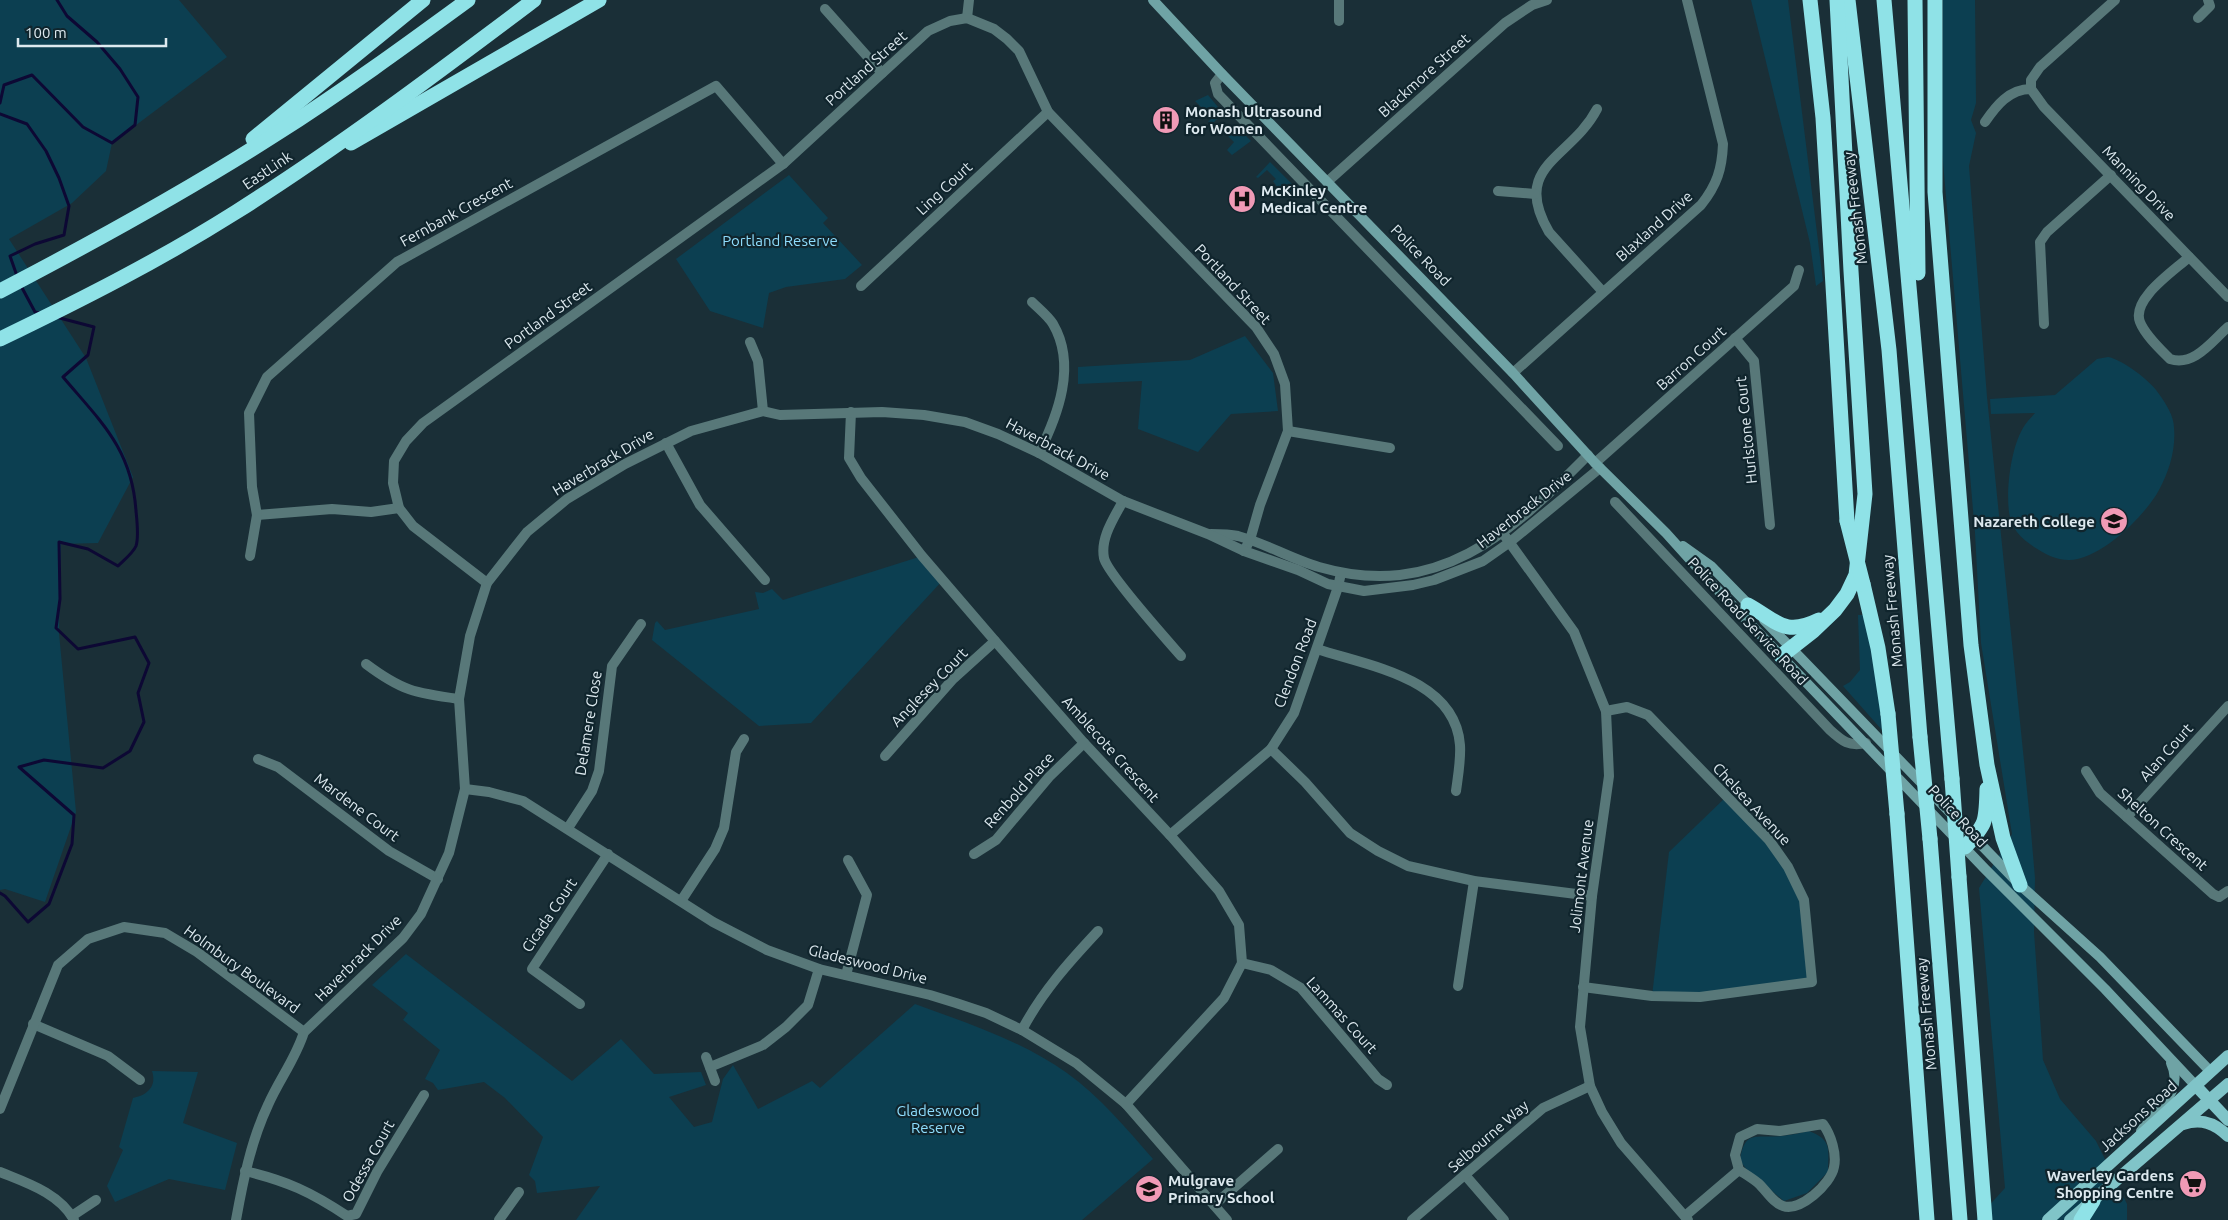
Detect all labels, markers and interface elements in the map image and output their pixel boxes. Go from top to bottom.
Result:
scale bar [18,15,165,47]
text: 100 m [25,24,67,41]
street label: Portland Street [822,27,910,109]
street label: Blackmore Street [1375,30,1473,120]
place label: Monash Ultrasound for Women [1185,103,1322,137]
building icon: Monash Ultrasound for Women [1151,105,1181,135]
street label: Manning Drive [2099,142,2179,224]
street label: EastLink [239,147,295,193]
street label: Monash Freeway [1840,151,1870,265]
street label: Ling Court [913,158,975,218]
street label: Fernbank Crescent [397,174,515,250]
place label: McKinley Medical Centre [1261,182,1367,216]
hospital icon: McKinley Medical Centre [1227,184,1257,214]
street label: Blaxland Drive [1612,187,1696,265]
street label: Police Road [1388,221,1454,289]
park label: Portland Reserve [722,232,838,249]
street label: Portland Street [1191,240,1275,328]
street label: Portland Street [501,278,595,352]
street label: Barron Court [1653,322,1729,394]
street label: Hurlstone Court [1732,375,1760,485]
street label: Haverbrack Drive [1003,414,1113,484]
street label: Haverbrack Drive [549,425,657,499]
street label: Haverbrack Drive [1473,467,1575,551]
school or university icon: Nazareth College [2099,506,2129,536]
place label: Nazareth College [1973,513,2095,530]
street label: Police Road Service Road [1684,554,1812,688]
street label: Monash Freeway [1879,554,1905,668]
street label: Clendon Road [1270,616,1320,710]
street label: Anglesey Court [887,644,971,730]
street label: Delamere Close [571,669,605,777]
street label: Amblecote Crescent [1059,693,1163,805]
street label: Alan Court [2136,720,2196,784]
street label: Renbold Place [981,749,1057,831]
street label: Chelsea Avenue [1709,759,1795,849]
street label: Mardene Court [311,770,403,844]
street label: Police Road [1925,782,1991,850]
street label: Shelton Crescent [2115,784,2211,874]
street label: Jolimont Avenue [1566,818,1596,934]
street label: Cicada Court [518,875,580,955]
street label: Haverbrack Drive [311,911,405,1005]
street label: Holmbury Boulevard [181,921,303,1017]
street label: Gladeswood Drive [807,941,929,987]
street label: Monash Freeway [1913,957,1939,1071]
street label: Lammas Court [1303,973,1381,1057]
street label: Jacksons Road [2096,1077,2180,1155]
street label: Selbourne Way [1444,1097,1532,1175]
park label: Gladeswood Reserve [896,1102,980,1136]
street label: Odessa Court [339,1117,398,1205]
place label: Waverley Gardens Shopping Centre [2047,1167,2174,1201]
supermarket icon: Waverley Gardens Shopping Centre [2178,1169,2208,1199]
place label: Mulgrave Primary School [1168,1172,1275,1206]
school or university icon: Mulgrave Primary School [1134,1174,1164,1204]

